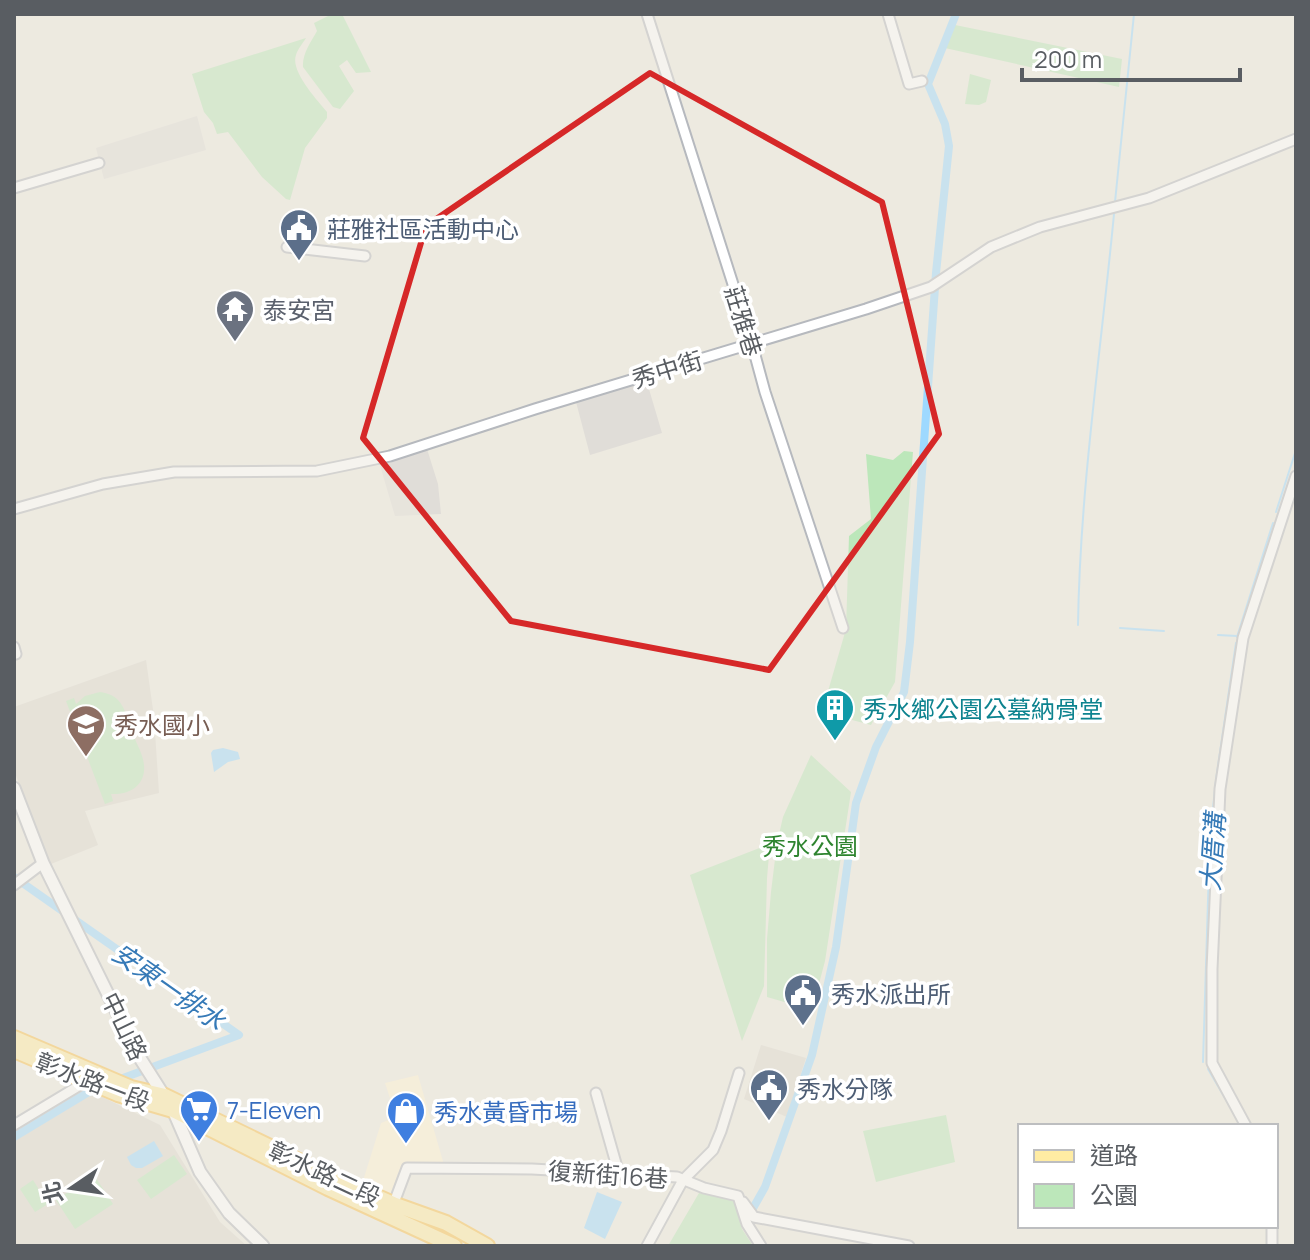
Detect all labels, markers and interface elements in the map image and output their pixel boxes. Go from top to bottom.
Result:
scale bar [1022,32,1240,82]
text: 200 m [1034,42,1102,75]
public building icon: 莊雅社區活動中心 [278,207,320,262]
place label: 莊雅社區活動中心 [327,212,519,245]
street label: 莊雅巷 [718,282,770,360]
temple icon: 泰安宮 [214,288,256,343]
place label: 泰安宮 [263,293,335,326]
street label: 秀中街 [628,343,706,395]
building icon: 秀水鄉公園公墓納骨堂 [814,687,856,742]
place label: 秀水鄉公園公墓納骨堂 [863,692,1103,725]
school or university icon: 秀水國小 [65,703,107,758]
place label: 秀水國小 [114,708,210,741]
water label: 大厝溝 [1191,808,1233,892]
park label: 秀水公園 [762,829,858,862]
water label: 安東一排水 [105,934,233,1039]
public building icon: 秀水派出所 [782,972,824,1027]
place label: 秀水派出所 [831,977,951,1010]
street label: 中山路 [94,986,156,1066]
street label: 彰水路一段 [31,1044,155,1118]
public building icon: 秀水分隊 [748,1067,790,1122]
place label: 秀水分隊 [797,1072,893,1105]
supermarket icon: 7-Eleven [178,1088,220,1143]
shop icon: 秀水黃昏市場 [385,1090,427,1145]
place label: 7-Eleven [227,1093,321,1126]
place label: 秀水黃昏市場 [434,1095,578,1128]
legend [1018,1124,1278,1228]
street label: 彰水路二段 [264,1133,386,1213]
text: 道路 [1090,1138,1138,1171]
north arrow [32,1148,112,1228]
street label: 復新街16巷 [547,1153,669,1195]
text: 北 [35,1178,70,1207]
text: 公園 [1090,1178,1138,1211]

